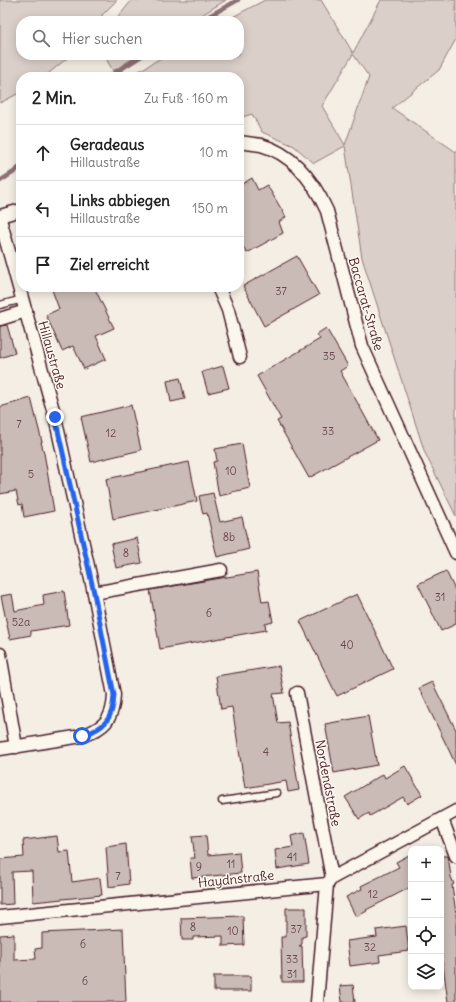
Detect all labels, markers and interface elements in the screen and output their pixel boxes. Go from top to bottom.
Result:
search box [16,16,244,60]
icon: search [30,27,52,49]
text: Hier suchen [62,29,142,48]
text: 2 Min. [32,87,76,109]
text: Zu Fuß · 160 m [144,90,228,107]
text: Geradeaus [70,135,144,154]
icon: ahead [32,142,54,164]
text: 10 m [200,144,228,161]
text: Hillaustraße [70,154,140,171]
text: Links abbiegen [70,191,170,210]
icon: left [32,198,54,220]
text: 150 m [192,200,228,217]
text: Hillaustraße [70,210,140,227]
icon: arrive [32,254,54,276]
text: Ziel erreicht [70,255,149,274]
street label: Baccarat-Straße [345,255,387,353]
house number: 37 [275,284,287,298]
street label: Hillaustraße [34,319,70,391]
house number: 35 [323,349,335,363]
route end [46,408,64,426]
house number: 7 [16,417,22,431]
house number: 33 [322,424,334,438]
house number: 12 [106,426,116,440]
house number: 10 [225,464,237,478]
house number: 5 [28,467,34,481]
house number: 8b [223,530,235,544]
house number: 8 [123,546,129,560]
house number: 31 [435,590,445,604]
house number: 6 [206,606,212,620]
house number: 52a [12,615,30,629]
house number: 40 [340,638,354,652]
route start [73,727,91,745]
street label: Nordendstraße [311,738,345,828]
house number: 4 [263,745,269,759]
map controls [408,846,444,990]
button: + [408,846,444,882]
house number: 41 [287,850,297,864]
house number: 11 [227,857,235,871]
house number: 9 [196,860,202,874]
street label: Haydnstraße [197,867,275,891]
house number: 7 [115,869,121,883]
button: − [408,882,444,918]
house number: 12 [368,887,378,901]
button: locate [408,918,444,954]
house number: 8 [190,920,196,934]
house number: 37 [290,922,302,936]
house number: 10 [227,924,239,938]
house number: 6 [80,937,86,951]
house number: 32 [364,940,376,954]
house number: 33 [286,952,298,966]
button: layers [408,954,444,990]
house number: 31 [287,967,297,981]
house number: 6 [82,974,88,988]

